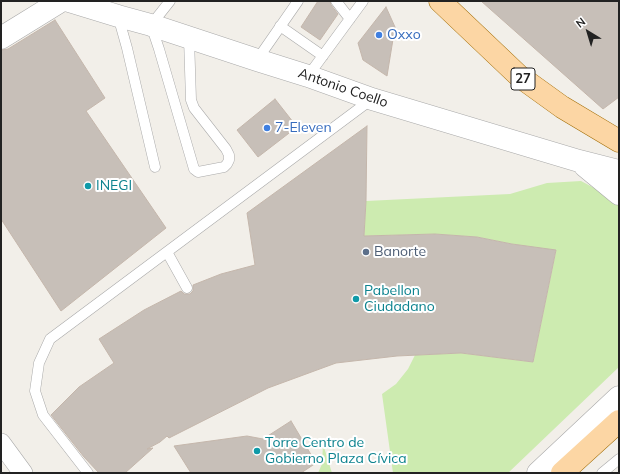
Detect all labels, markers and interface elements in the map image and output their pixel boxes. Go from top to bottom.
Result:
north arrow [568,12,608,52]
text: N [573,14,588,31]
place label: Oxxo [387,27,421,43]
marker: Oxxo [374,30,384,40]
street label: Antonio Coello [296,65,390,111]
road number: 27 [511,68,535,90]
place label: 7-Eleven [275,120,332,136]
marker: 7-Eleven [262,123,272,133]
place label: INEGI [96,178,132,194]
marker: INEGI [83,181,93,191]
place label: Banorte [374,244,426,260]
marker: Banorte [361,247,371,257]
place label: Pabellon Ciudadano [364,283,435,316]
marker: Pabellon Ciudadano [351,294,361,304]
place label: Torre Centro de Gobierno Plaza Cívica [265,435,407,468]
marker: Torre Centro de Gobierno Plaza Cívica [252,446,262,456]

